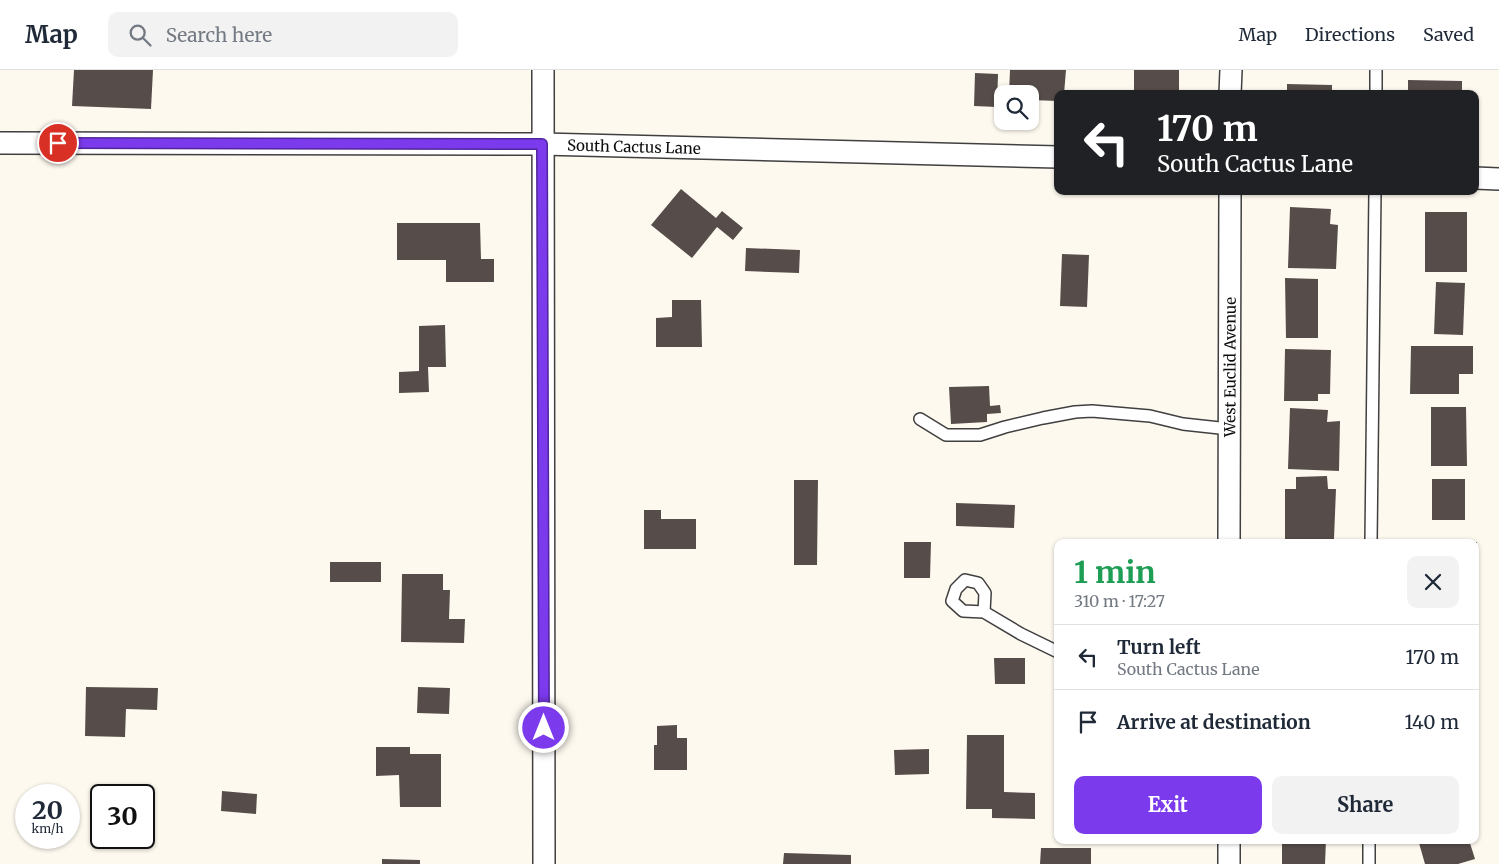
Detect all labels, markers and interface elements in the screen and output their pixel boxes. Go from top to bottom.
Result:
search box [108,12,458,57]
text: Map [25,19,78,50]
icon: search [126,21,154,49]
text: Search here [166,23,272,47]
text: Map [1239,23,1277,46]
text: Directions [1305,23,1395,46]
text: Saved [1423,23,1474,46]
map controls [994,85,1039,130]
button: search [994,85,1039,130]
text: 170 m [1157,107,1258,151]
icon: left [1074,110,1139,175]
pin [37,122,79,164]
icon: arrive [44,129,72,157]
street label: South Cactus Lane [567,135,701,158]
text: South Cactus Lane [1157,150,1353,178]
street label: West Euclid Avenue [1220,297,1239,438]
text: 1 min [1074,553,1156,591]
button: close [1407,556,1459,608]
text: 310 m · 17:27 [1074,591,1165,611]
text: Turn left [1117,635,1201,659]
icon: left [1074,643,1102,671]
text: 170 m [1406,645,1459,669]
text: South Cactus Lane [1117,659,1260,679]
position arrow [517,701,569,753]
icon: arrive [1074,708,1102,736]
text: Arrive at destination [1117,710,1311,734]
text: 140 m [1404,710,1459,734]
button: Exit [1074,776,1262,834]
button: Share [1272,776,1459,834]
speed limit sign: 30 [90,784,155,849]
text: 20 [32,794,63,826]
text: km/h [32,821,63,836]

